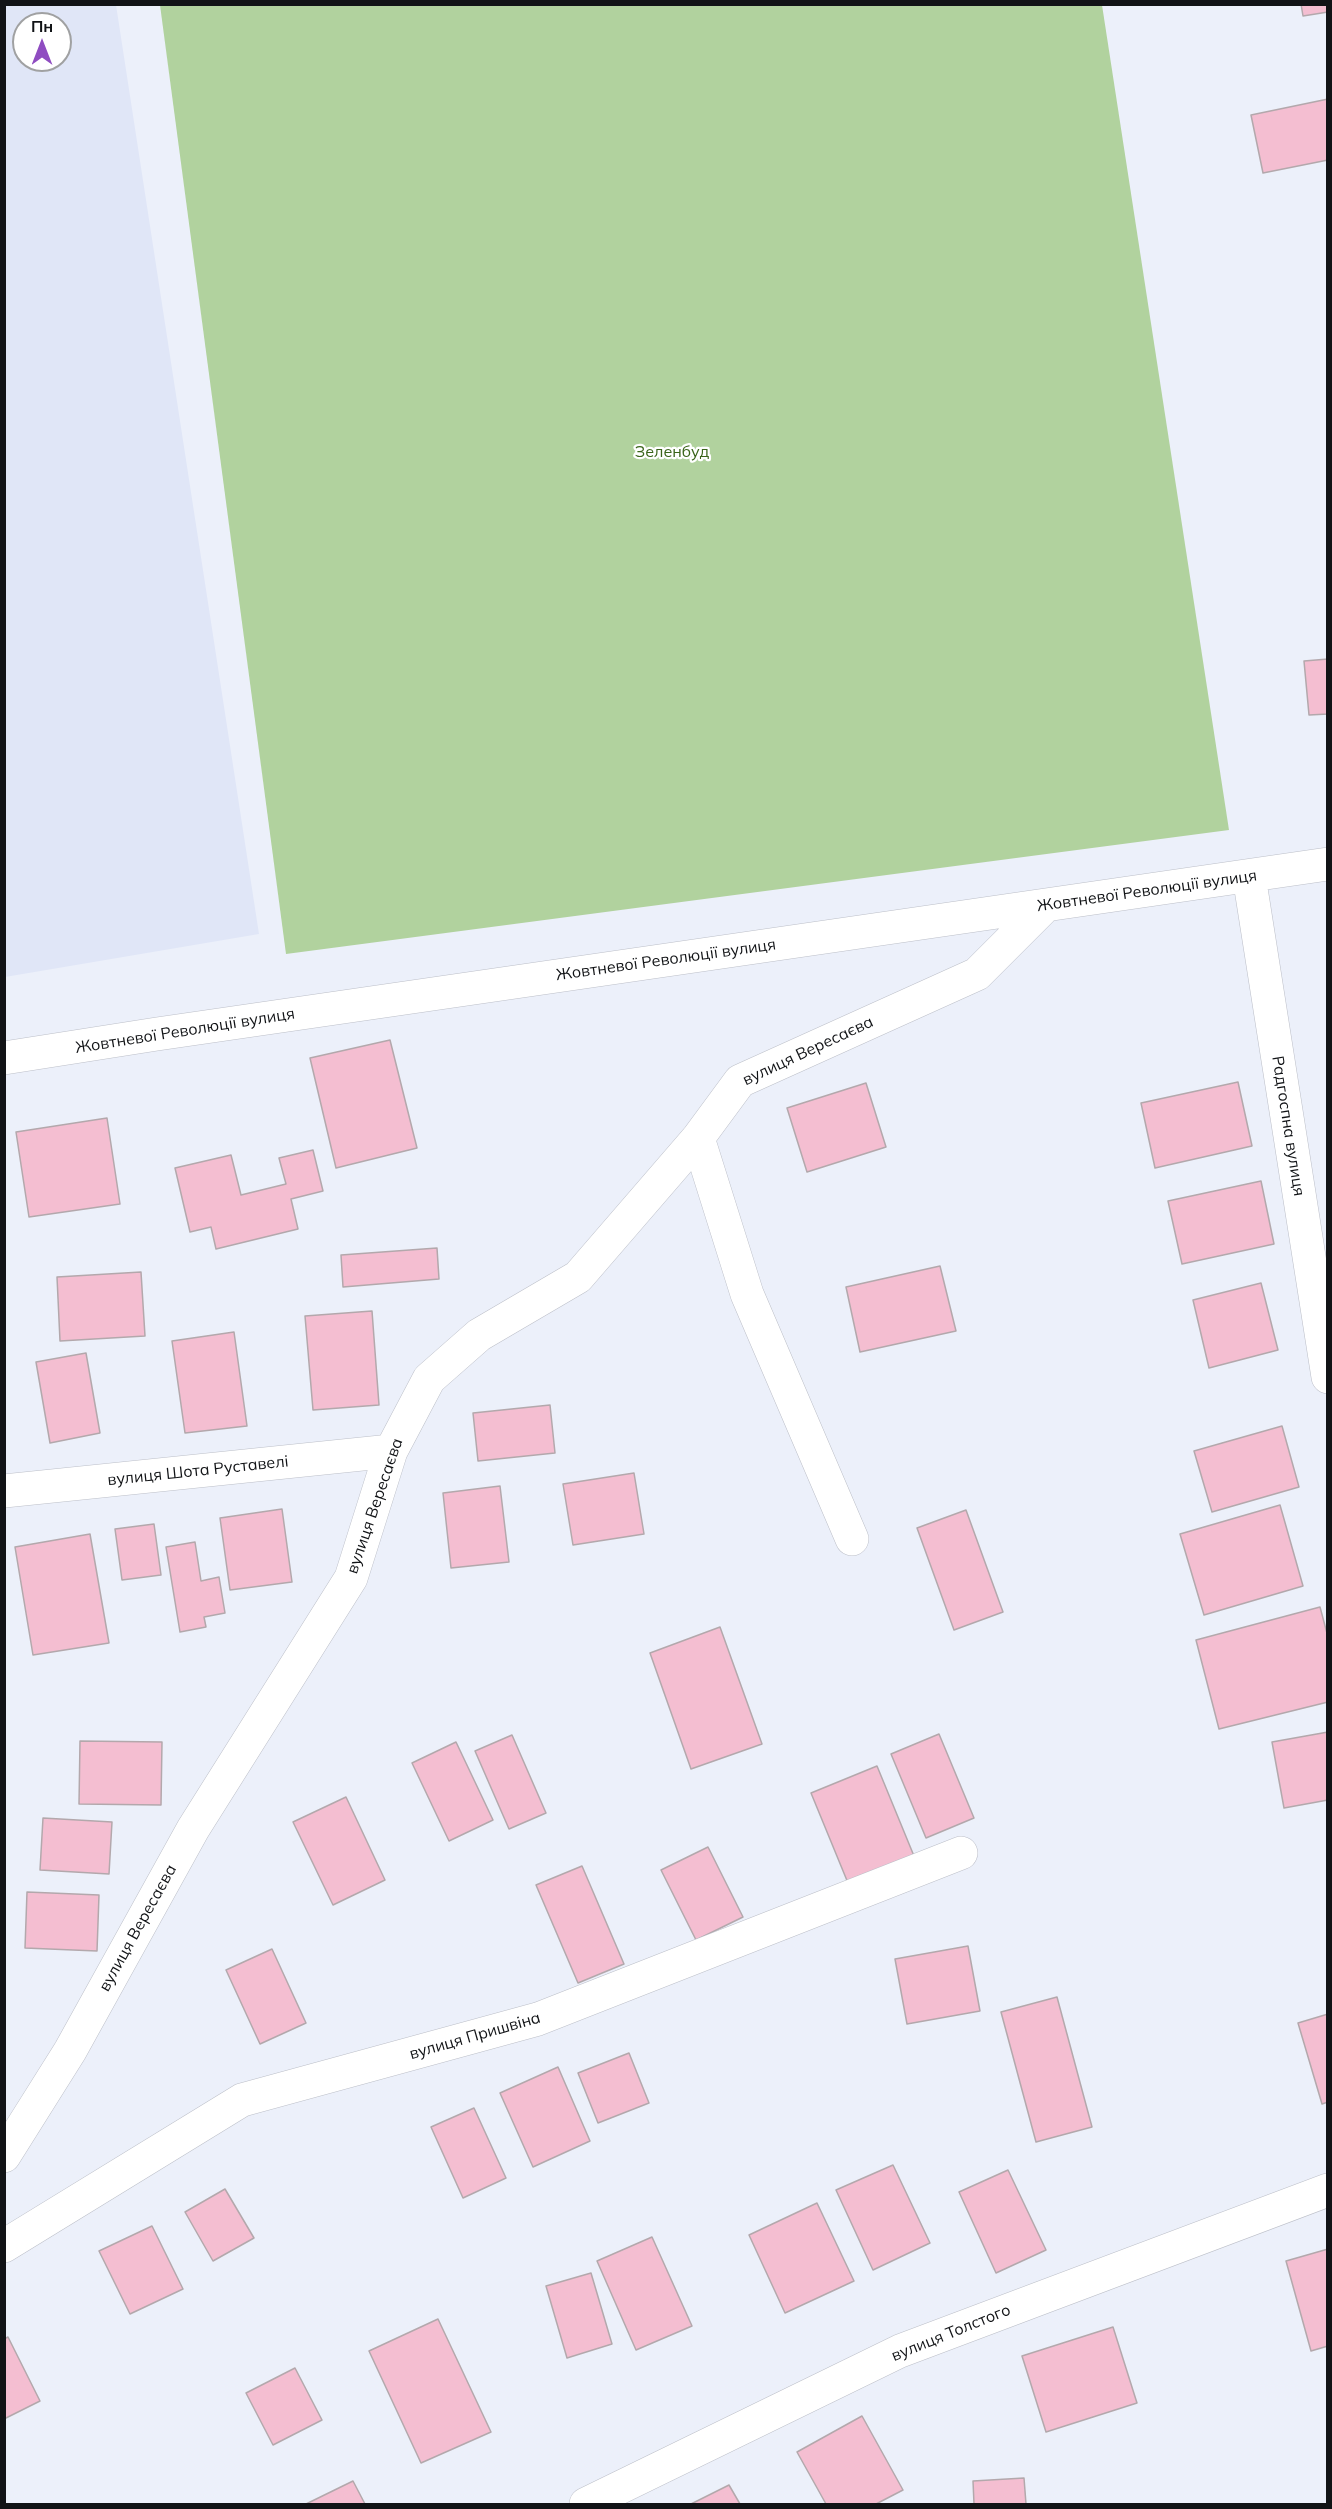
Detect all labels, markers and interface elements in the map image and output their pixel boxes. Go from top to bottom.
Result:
north arrow [12,12,72,72]
text: Пн [31,16,53,36]
park label: Зеленбуд [635,442,709,462]
street label: Жовтневої Революції вулиця [1036,866,1258,916]
street label: Жовтневої Революції вулиця [555,935,777,985]
street label: Жовтневої Революції вулиця [74,1004,296,1058]
street label: вулиця Вересаєва [740,1012,876,1090]
street label: Радгоспна вулиця [1267,1054,1309,1198]
street label: вулиця Вересаєва [343,1436,407,1576]
street label: вулиця Шота Руставелі [107,1452,289,1490]
street label: вулиця Вересаєва [95,1861,181,1995]
street label: вулиця Пришвіна [407,2008,543,2064]
street label: вулиця Толстого [889,2300,1013,2366]

